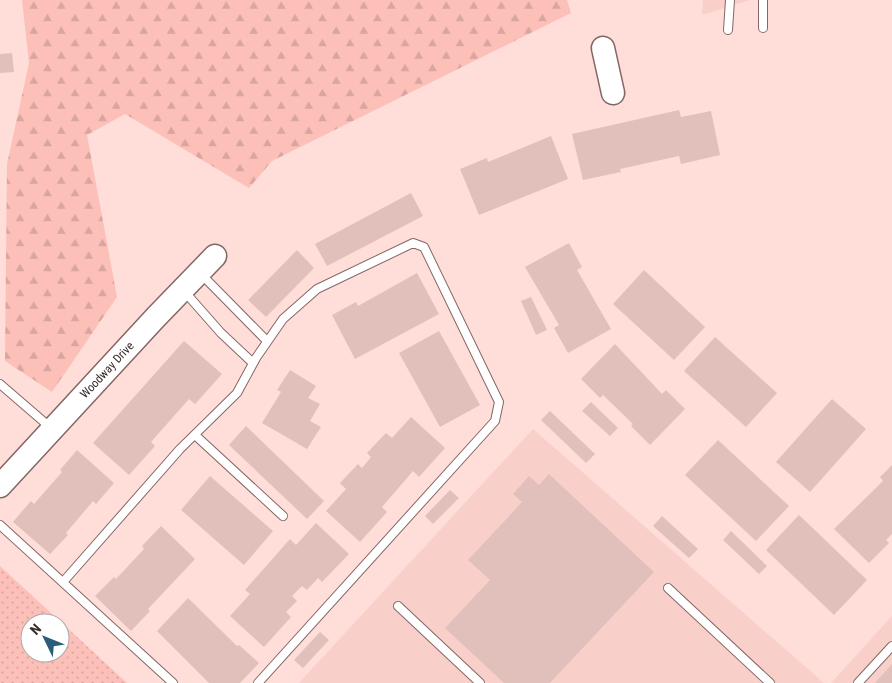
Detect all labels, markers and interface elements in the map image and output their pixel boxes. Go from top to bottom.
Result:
street label: Woodway Drive [77,339,137,401]
north arrow [20,613,70,663]
text: N [27,621,44,638]

